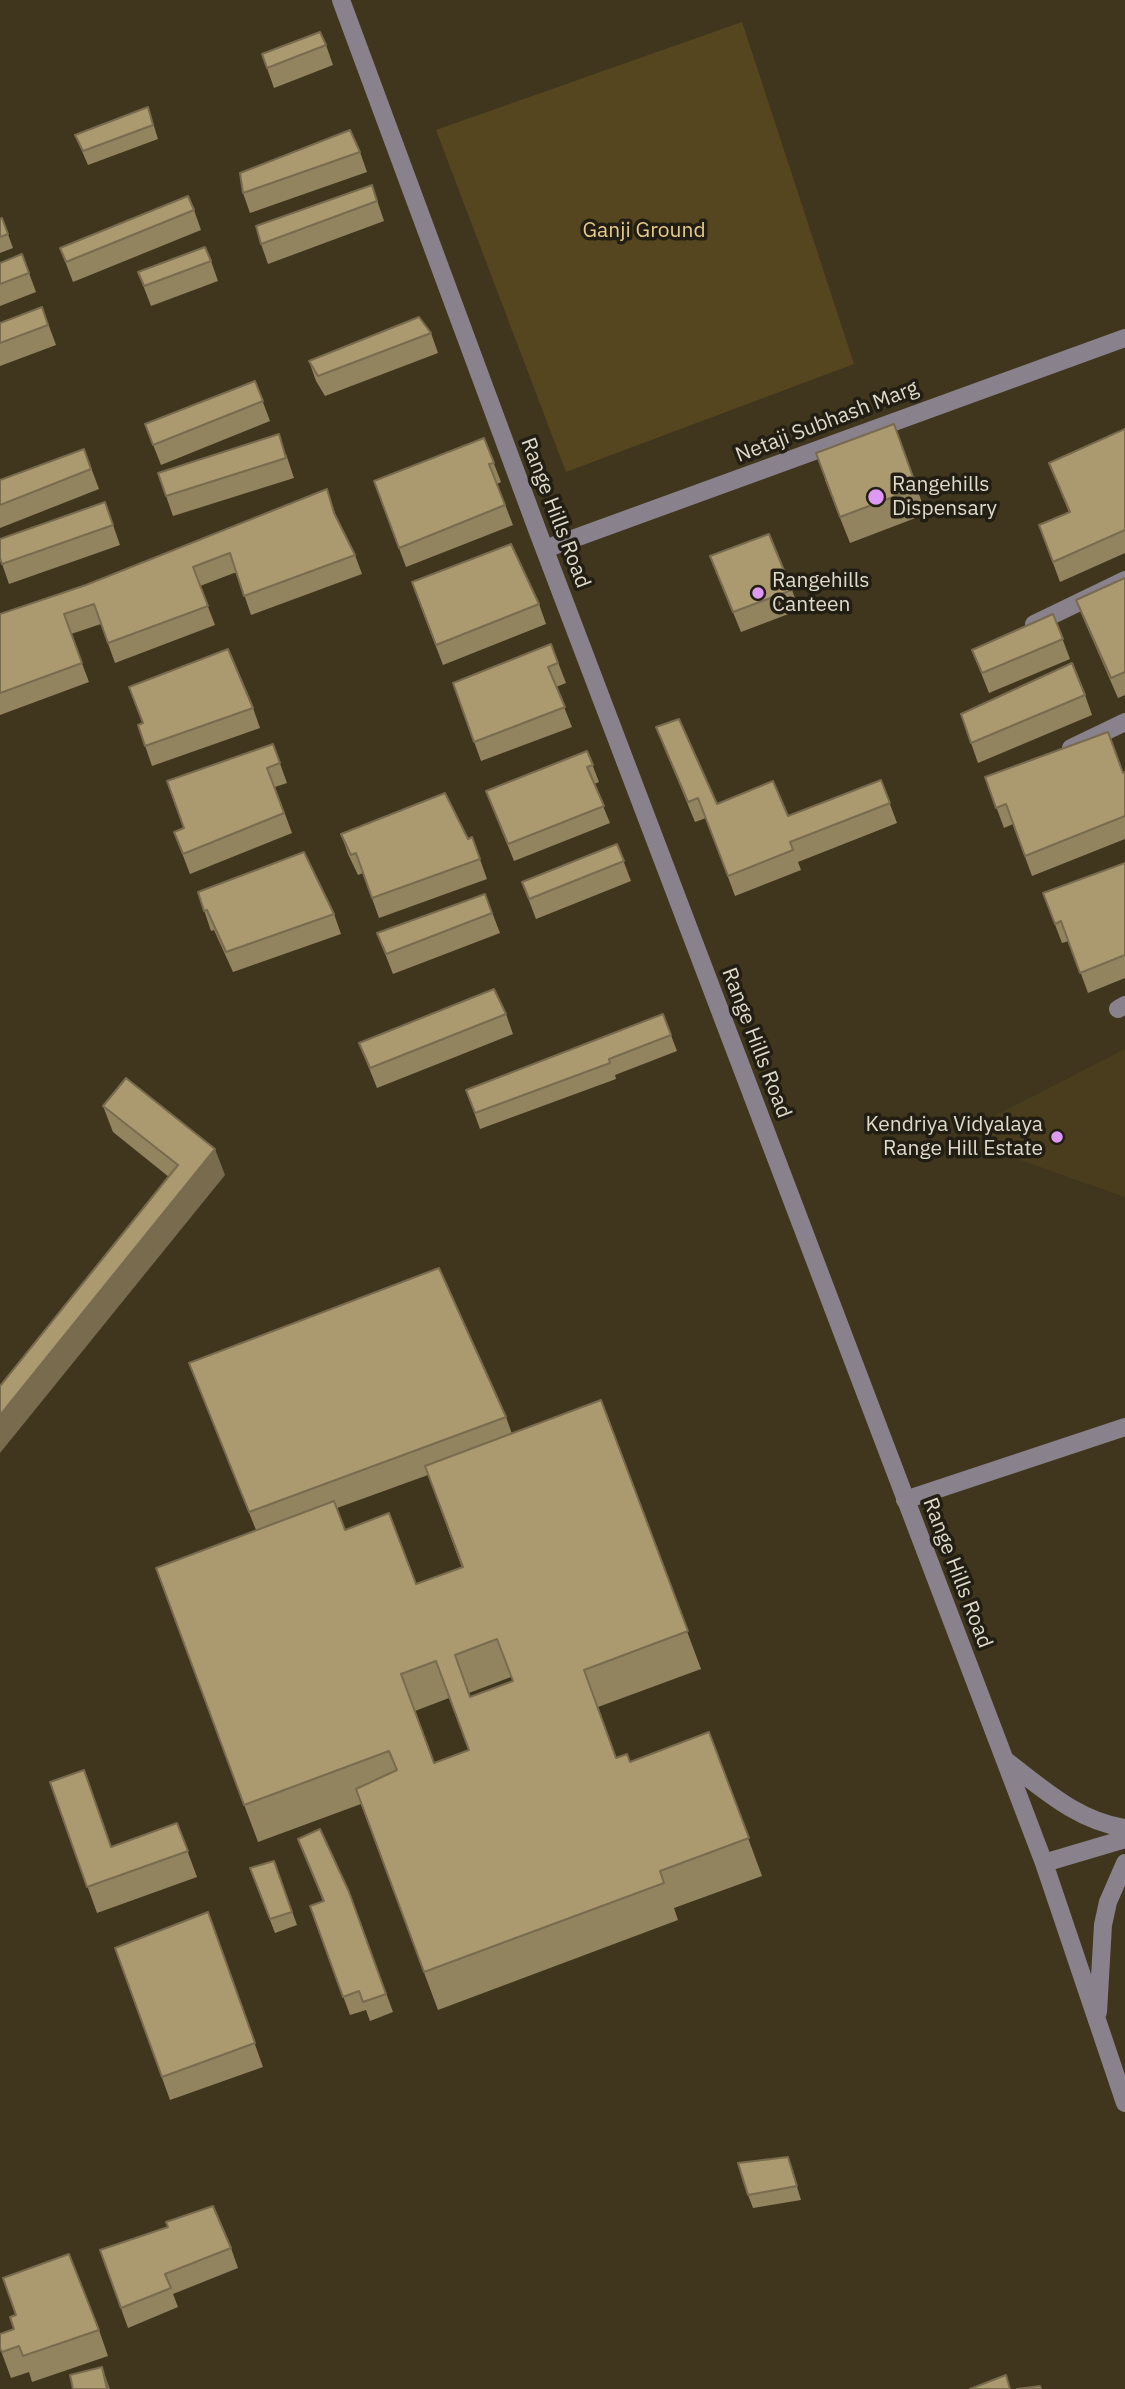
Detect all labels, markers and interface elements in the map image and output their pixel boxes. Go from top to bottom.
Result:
park label: Ganji Ground [582,218,706,244]
street label: Netaji Subhash Marg [732,376,922,468]
street label: Range Hills Road [515,434,595,592]
place label: Rangehills Dispensary [892,472,997,522]
marker: Rangehills Dispensary [866,487,886,507]
place label: Rangehills Canteen [772,568,870,618]
marker: Rangehills Canteen [750,585,766,601]
street label: Range Hills Road [716,964,796,1122]
place label: Kendriya Vidyalaya Range Hill Estate [865,1112,1043,1162]
marker: Kendriya Vidyalaya Range Hill Estate [1049,1129,1065,1145]
street label: Range Hills Road [917,1494,997,1652]

